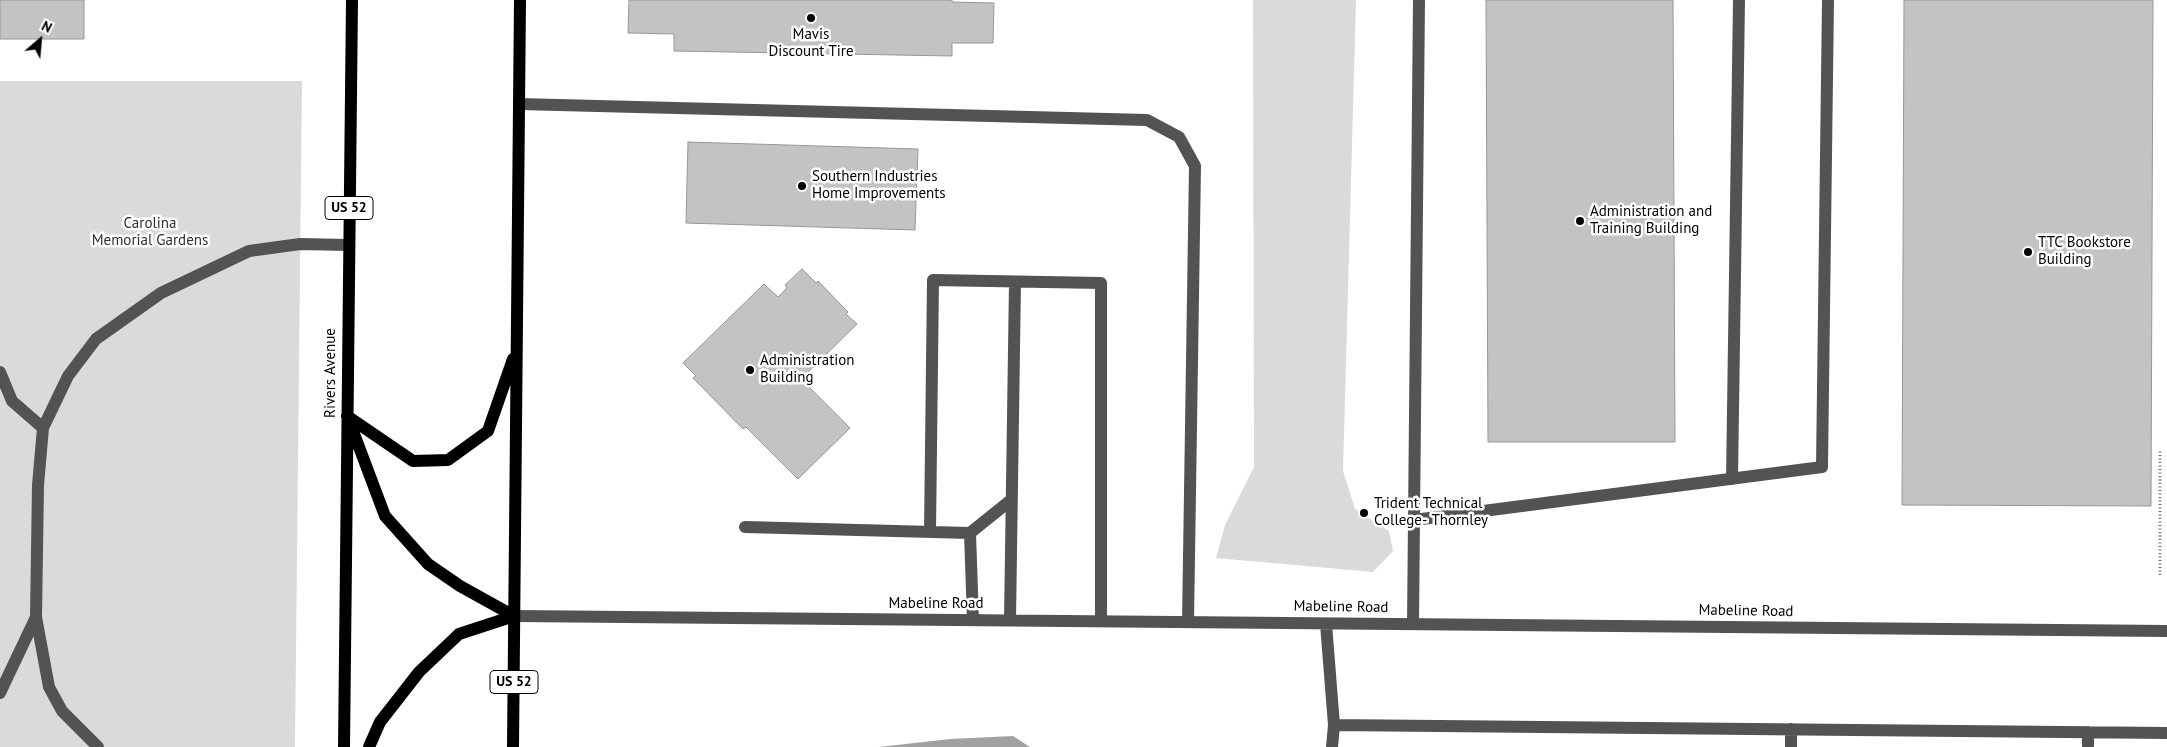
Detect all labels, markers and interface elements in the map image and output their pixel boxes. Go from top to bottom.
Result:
marker: Mavis Discount Tire [805,12,817,24]
north arrow [15,15,65,65]
text: N [39,17,55,37]
place label: Mavis Discount Tire [768,26,854,61]
place label: Southern Industries Home Improvements [812,168,946,203]
marker: Southern Industries Home Improvements [796,180,808,192]
road number: US 52 [325,197,373,220]
place label: Administration and Training Building [1590,203,1712,238]
park label: Carolina Memorial Gardens [92,215,208,250]
marker: Administration and Training Building [1574,215,1586,227]
place label: TTC Bookstore Building [2038,234,2131,269]
marker: TTC Bookstore Building [2022,246,2034,258]
street label: Rivers Avenue [322,328,340,418]
place label: Administration Building [760,352,855,387]
marker: Administration Building [744,364,756,376]
place label: Trident Technical College- Thornley [1374,495,1488,530]
marker: Trident Technical College- Thornley [1358,507,1370,519]
street label: Mabeline Road [888,595,984,613]
street label: Mabeline Road [1293,597,1389,617]
street label: Mabeline Road [1698,601,1794,621]
road number: US 52 [490,670,538,694]

